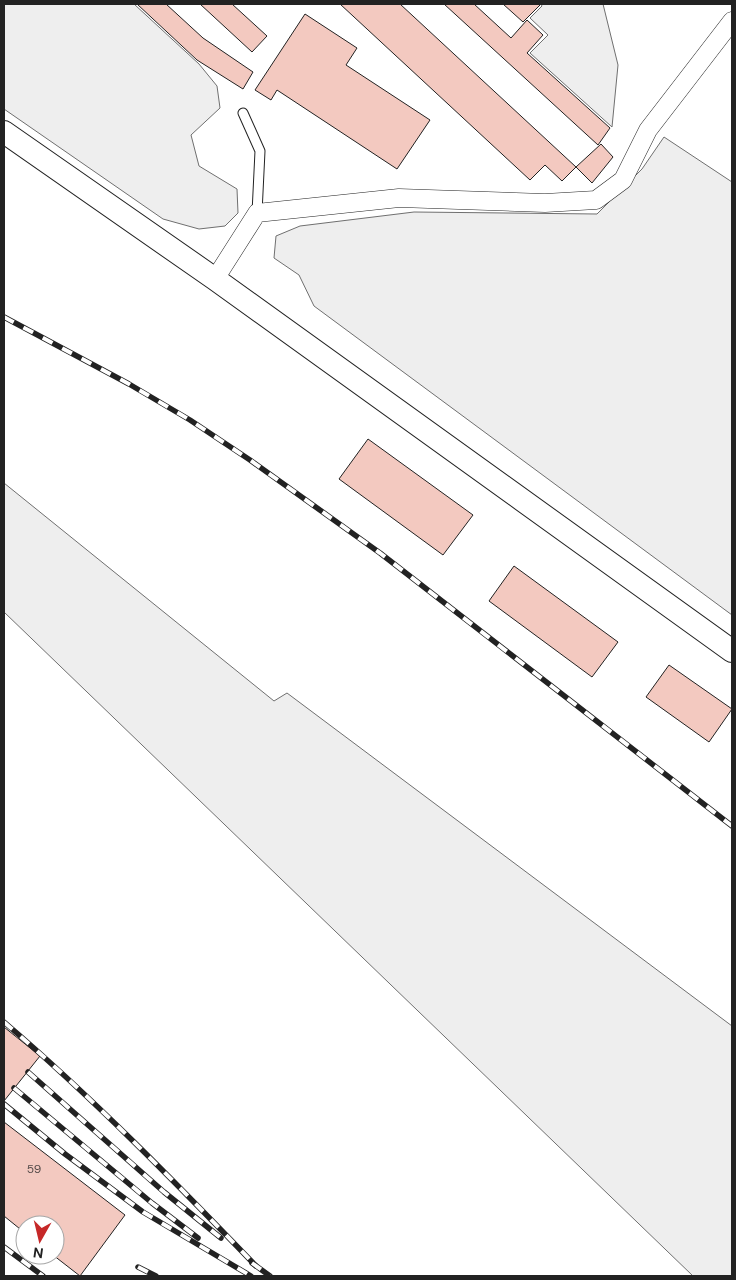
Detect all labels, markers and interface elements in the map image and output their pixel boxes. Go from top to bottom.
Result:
house number: 59 [27,1161,41,1177]
north arrow [15,1215,65,1265]
text: N [32,1243,45,1262]

